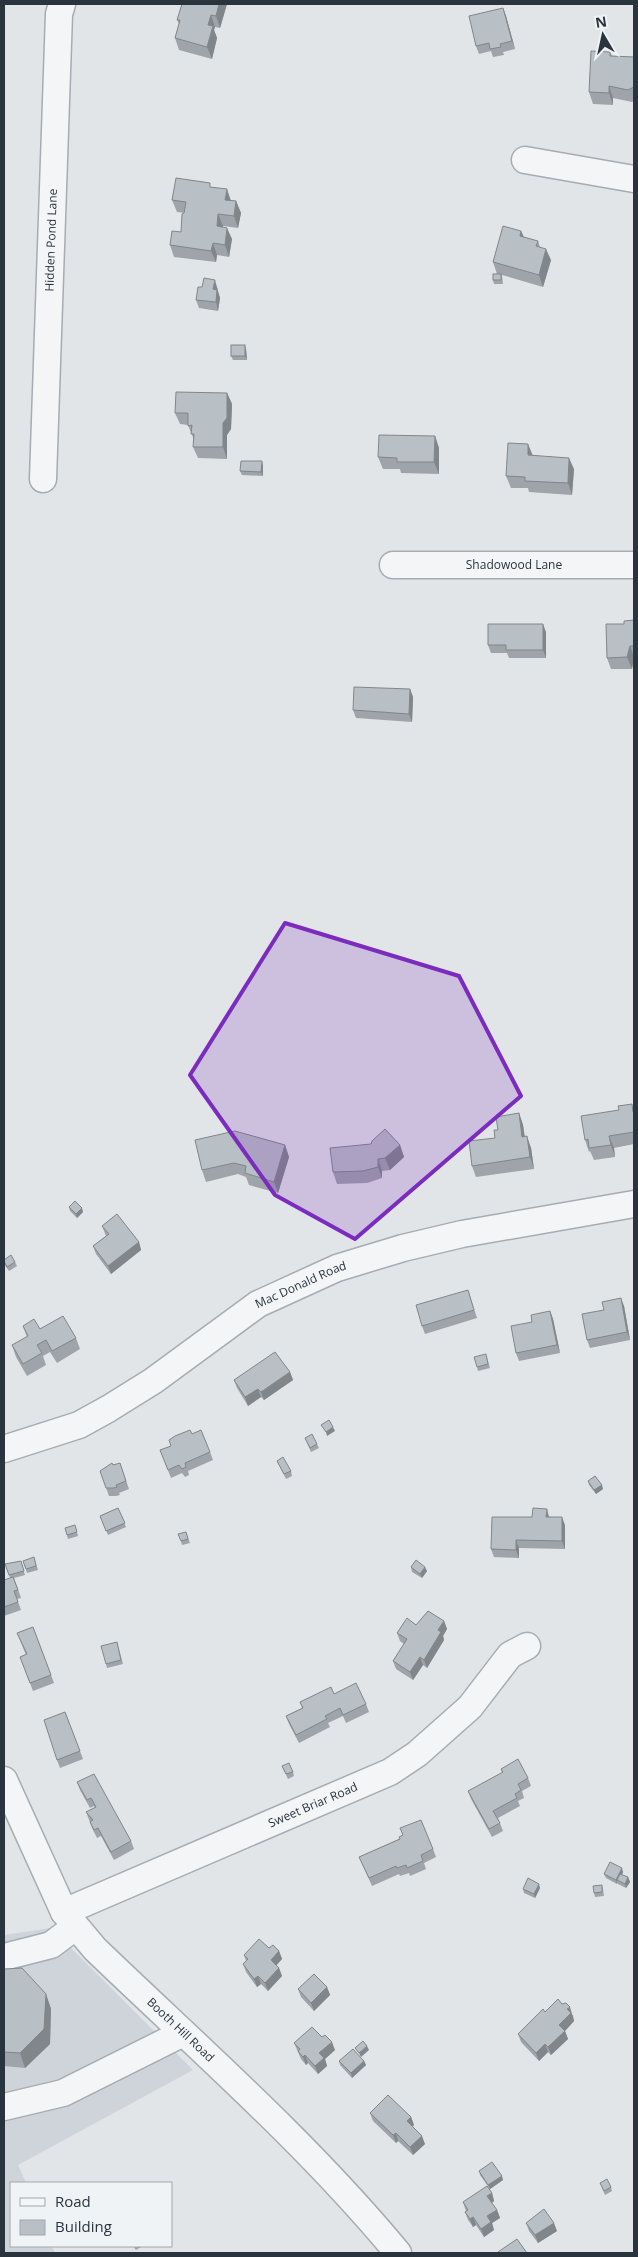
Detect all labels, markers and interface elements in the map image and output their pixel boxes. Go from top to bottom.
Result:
north arrow [578,10,628,60]
text: N [594,11,608,32]
street label: Hidden Pond Lane [40,188,61,292]
street label: Shadowood Lane [466,556,562,573]
street label: Mac Donald Road [252,1257,348,1312]
street label: Sweet Briar Road [265,1778,360,1831]
street label: Booth Hill Road [143,1994,218,2065]
legend [10,2182,172,2247]
text: Road [55,2191,91,2211]
text: Building [55,2216,112,2236]

